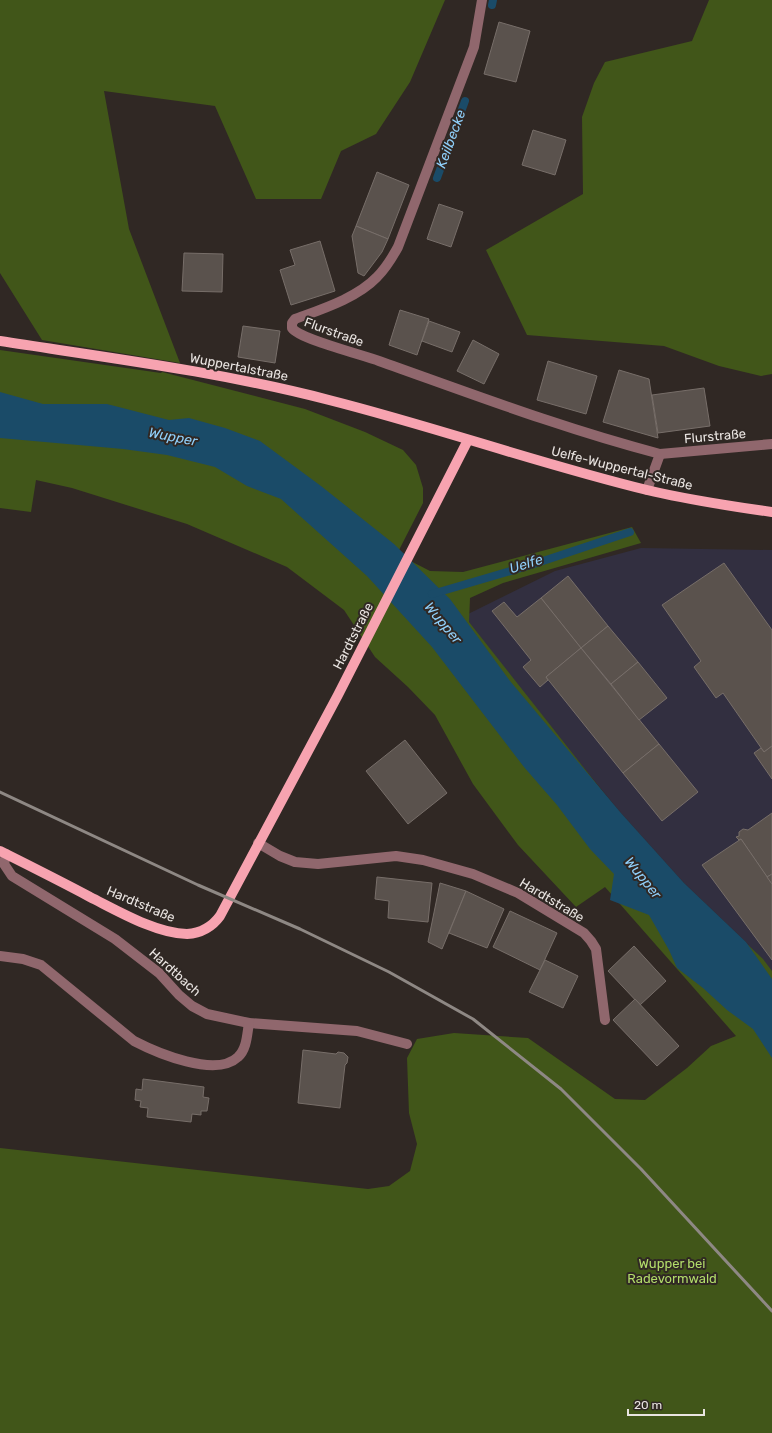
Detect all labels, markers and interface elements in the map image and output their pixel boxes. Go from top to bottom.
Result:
water label: Keilbecke [433,107,469,171]
street label: Flurstraße [302,314,366,350]
street label: Wuppertalstraße [189,350,289,384]
water label: Wupper [147,424,199,450]
street label: Flurstraße [683,426,747,446]
street label: Uelfe-Wuppertal-Straße [550,443,694,493]
water label: Uelfe [507,551,545,577]
water label: Wupper [421,599,466,648]
street label: Hardtstraße [330,600,376,672]
water label: Wupper [621,854,665,903]
street label: Hardtstraße [517,875,587,925]
street label: Hardtstraße [105,883,177,925]
street label: Hardtbach [146,945,204,999]
park label: Wupper bei Radevormwald [627,1256,717,1286]
scale bar [628,1391,704,1417]
text: 20 m [634,1398,662,1412]

